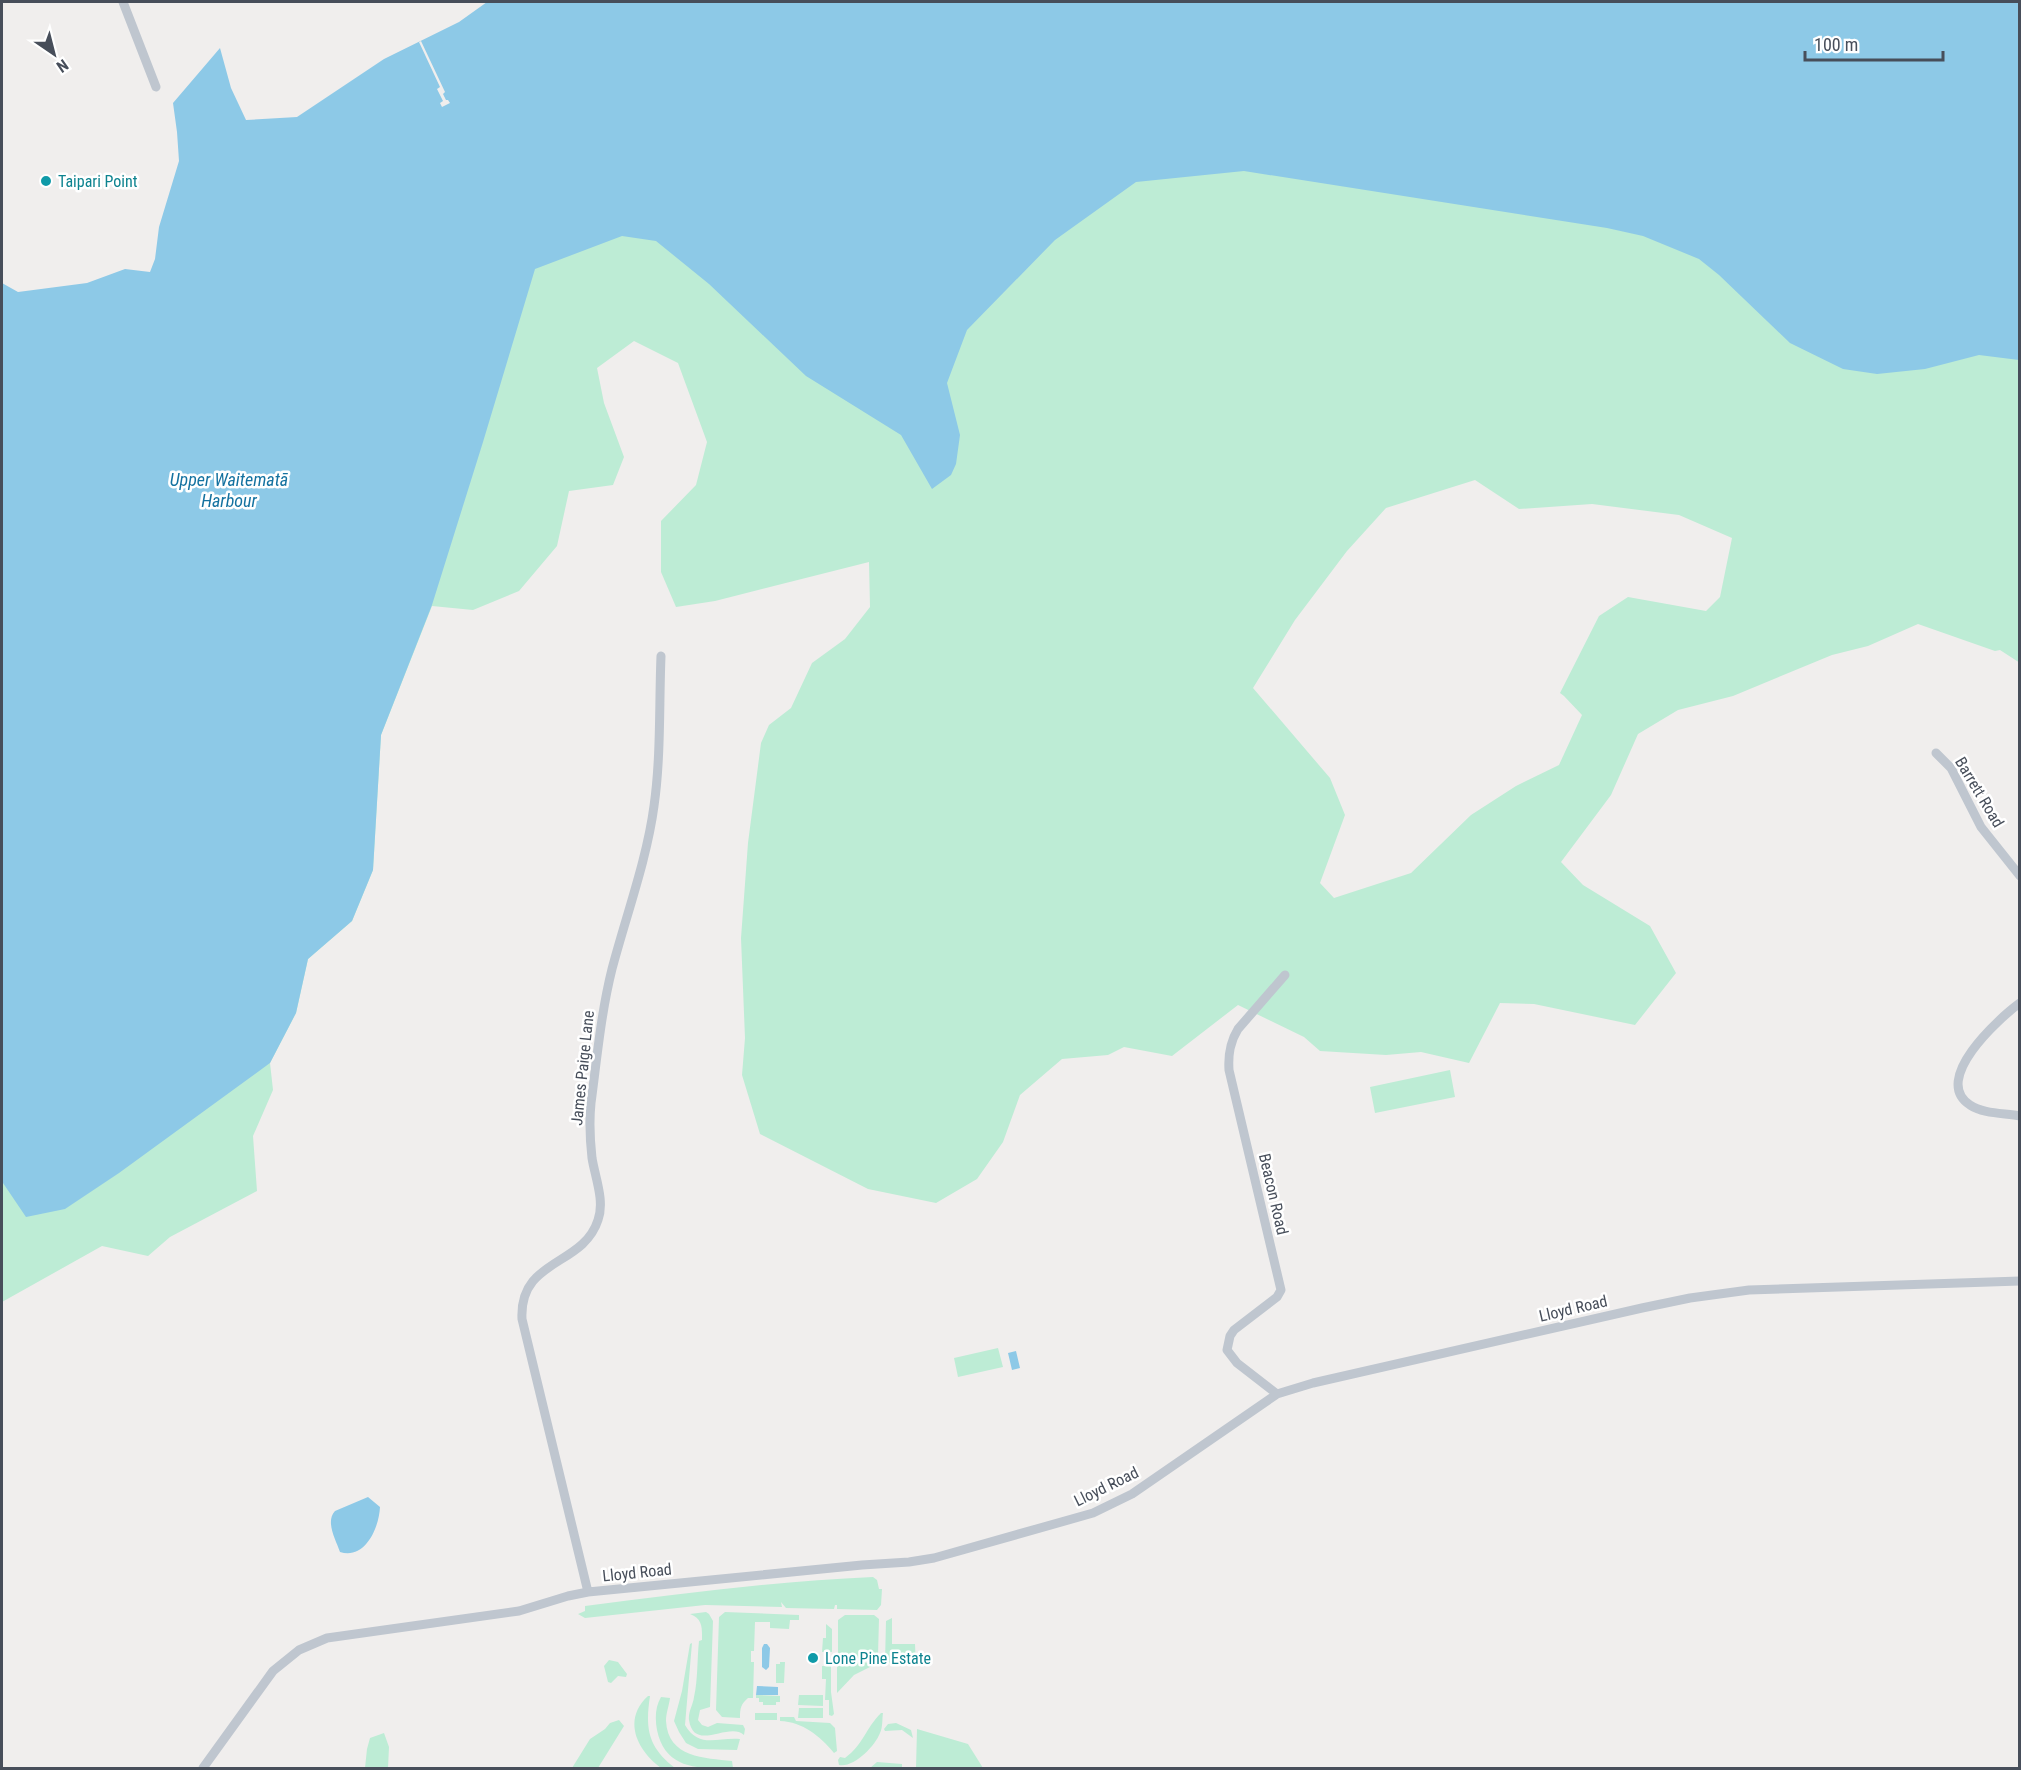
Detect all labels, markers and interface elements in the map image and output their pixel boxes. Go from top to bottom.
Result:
north arrow [24,24,84,84]
scale bar [1805,24,1943,62]
text: 100 m [1814,34,1858,55]
text: N [53,55,72,76]
place label: Taipari Point [58,172,138,191]
marker: Taipari Point [39,174,53,188]
water label: Upper Waitematā Harbour [170,469,289,511]
street label: Barrett Road [1951,754,2008,831]
street label: James Paige Lane [567,1010,598,1127]
street label: Beacon Road [1255,1152,1292,1237]
street label: Lloyd Road [1537,1291,1609,1326]
street label: Lloyd Road [1071,1463,1142,1510]
street label: Lloyd Road [601,1559,673,1586]
place label: Lone Pine Estate [825,1649,931,1668]
marker: Lone Pine Estate [806,1651,820,1665]

